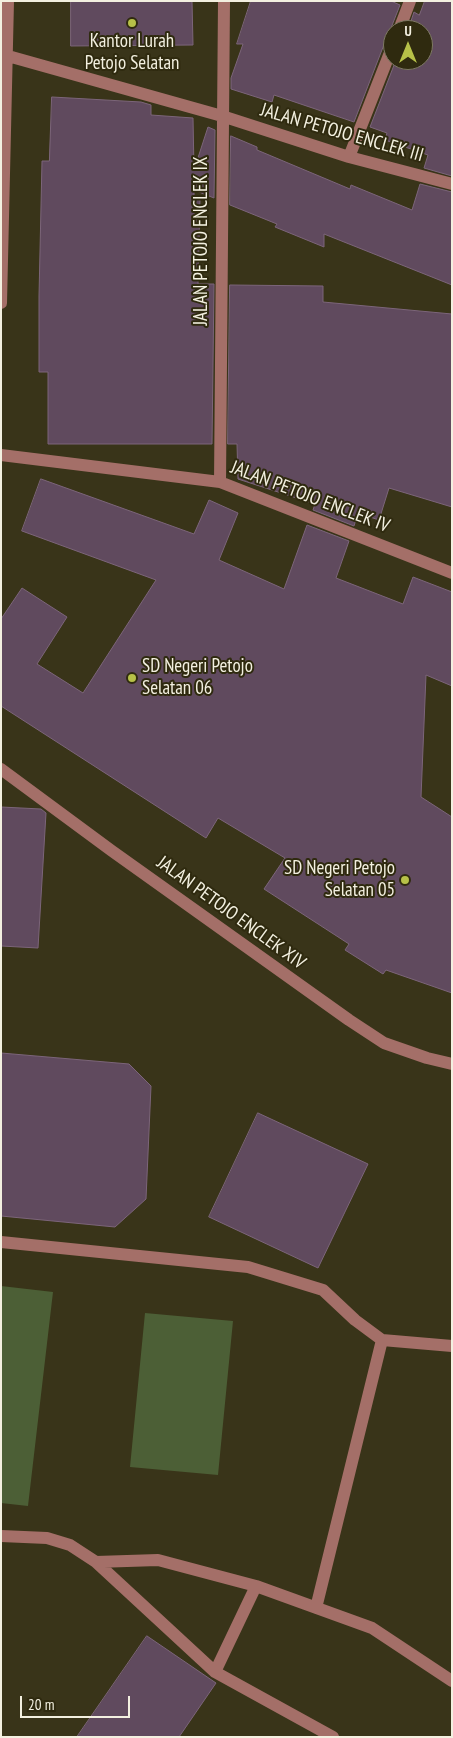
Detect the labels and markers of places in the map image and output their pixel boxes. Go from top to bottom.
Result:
marker: Kantor Lurah Petojo Selatan [126,17,138,29]
place label: Kantor Lurah Petojo Selatan [85,31,179,75]
place label: SD Negeri Petojo Selatan 06 [142,656,253,700]
marker: SD Negeri Petojo Selatan 06 [126,672,138,684]
place label: SD Negeri Petojo Selatan 05 [284,858,395,902]
marker: SD Negeri Petojo Selatan 05 [399,874,411,886]

